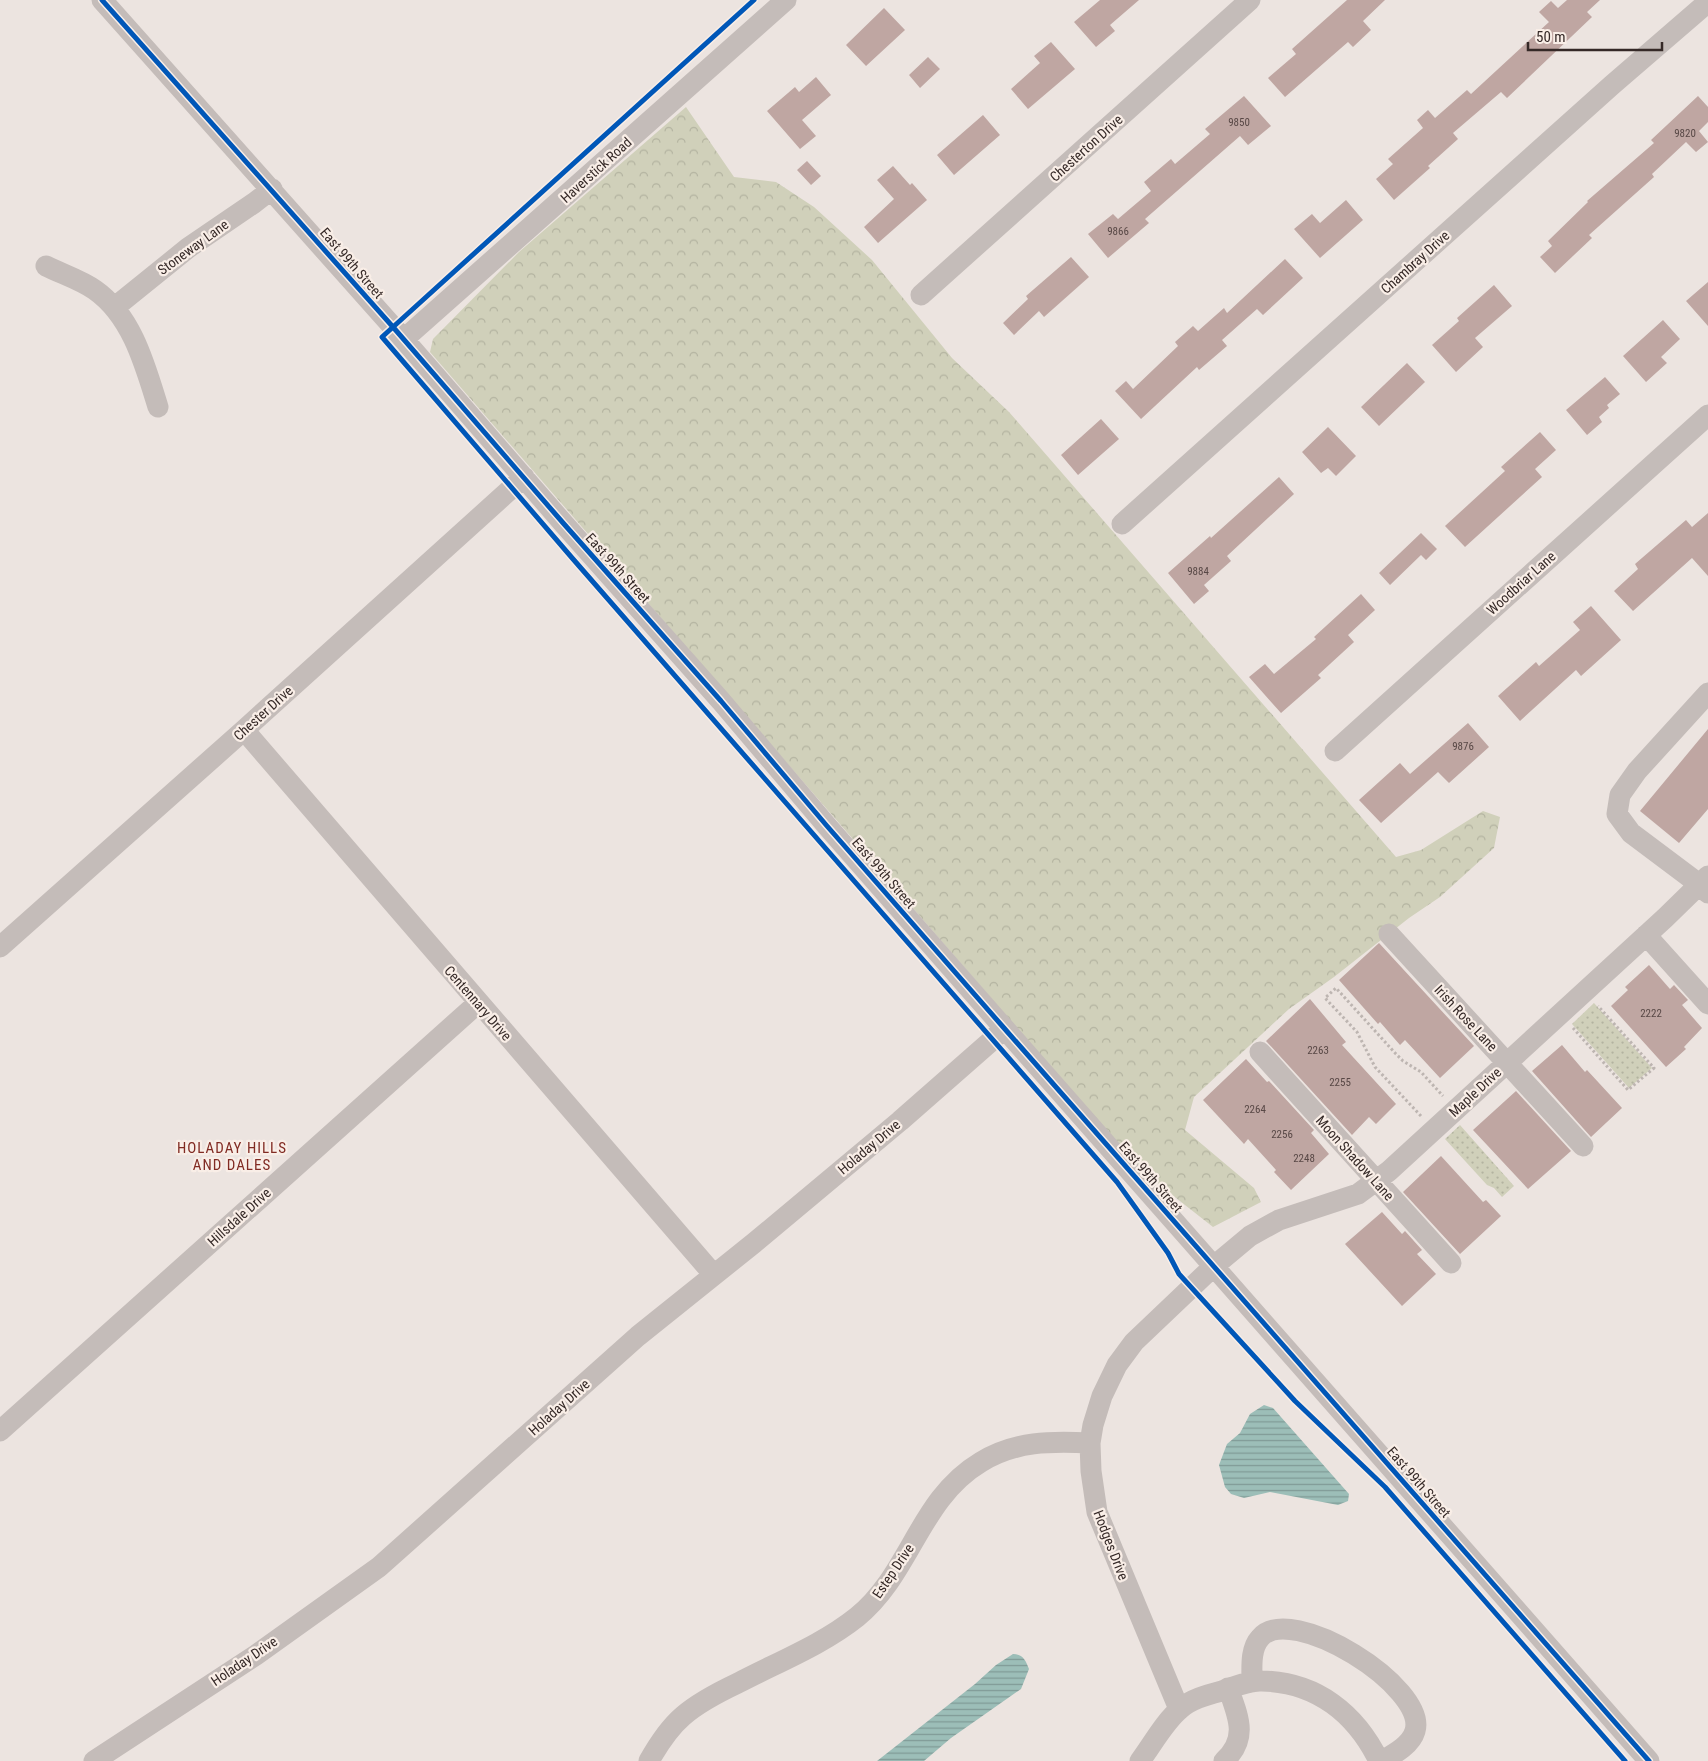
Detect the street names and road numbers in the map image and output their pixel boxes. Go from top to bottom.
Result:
street label: Chesterton Drive [1046,111,1126,185]
street label: Haverstick Road [557,134,635,206]
street label: Stoneway Lane [155,216,232,278]
street label: East 99th Street [317,224,387,302]
street label: Chambray Drive [1378,227,1453,297]
street label: East 99th Street [583,530,653,606]
street label: Woodbriar Lane [1483,548,1559,618]
street label: Chester Drive [230,682,296,744]
street label: East 99th Street [849,834,919,912]
street label: Centennary Drive [441,962,515,1044]
street label: Irish Rose Lane [1431,982,1501,1055]
street label: Maple Drive [1446,1064,1505,1120]
street label: Moon Shadow Lane [1313,1112,1397,1204]
street label: Holaday Drive [835,1116,904,1178]
street label: East 99th Street [1116,1138,1186,1216]
street label: Hillsdale Drive [204,1184,274,1249]
street label: Holaday Drive [525,1375,593,1438]
street label: East 99th Street [1384,1443,1454,1521]
street label: Hodges Drive [1090,1508,1132,1583]
street label: Estep Drive [869,1540,917,1601]
street label: Holaday Drive [208,1633,280,1689]

